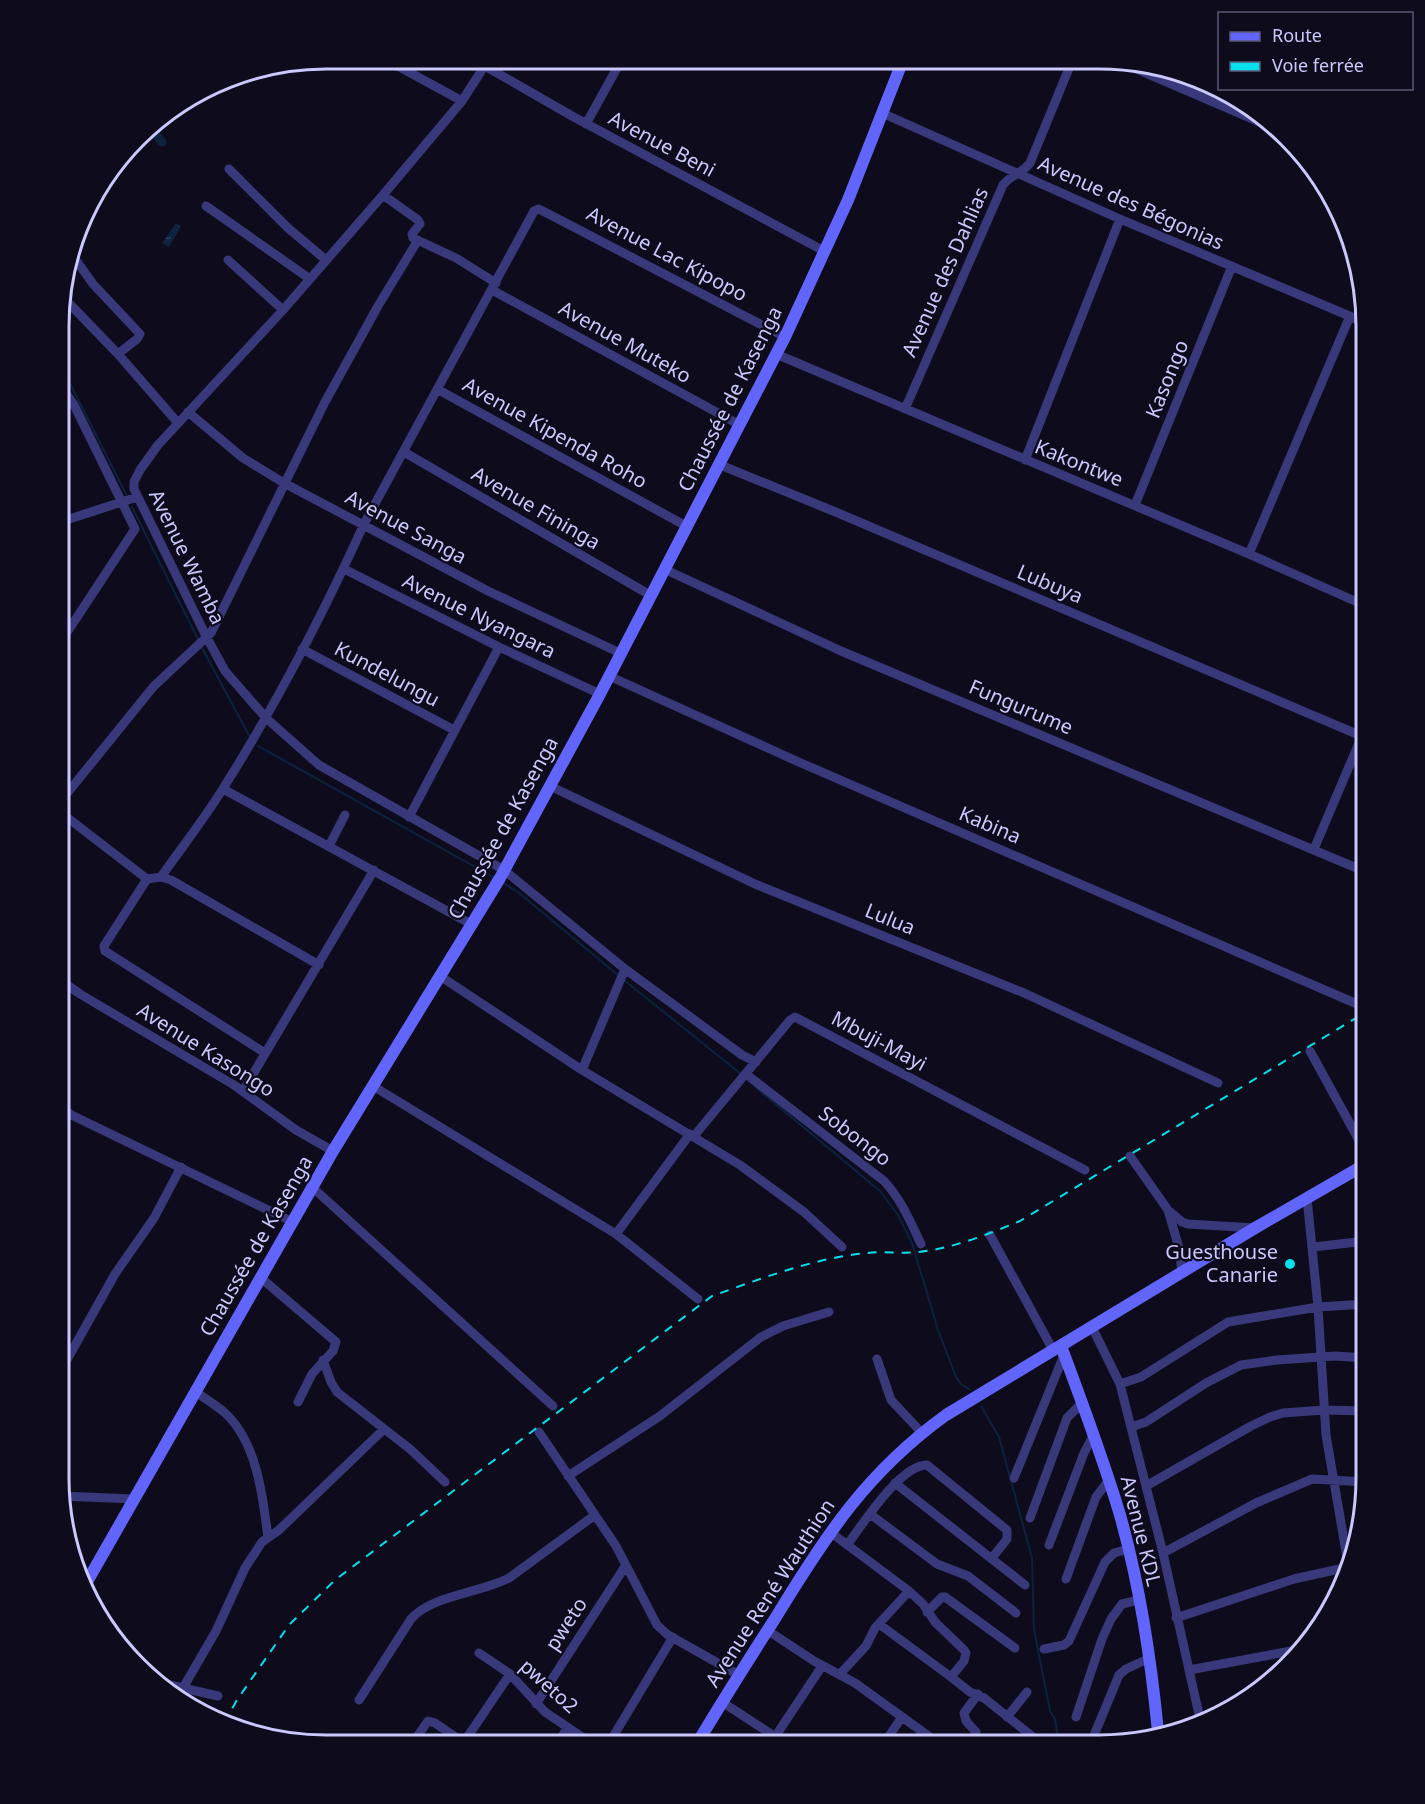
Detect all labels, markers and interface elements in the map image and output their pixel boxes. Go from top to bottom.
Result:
legend [1218,12,1413,90]
text: Route [1272,23,1322,47]
text: Voie ferrée [1272,53,1364,77]
street label: Avenue Beni [604,104,720,183]
street label: Avenue des Bégonias [1034,149,1228,256]
street label: Avenue des Dahlias [895,183,994,361]
street label: Avenue Lac Kipopo [582,200,752,307]
street label: Avenue Muteko [554,294,696,389]
street label: Chaussée de Kasenga [671,301,788,496]
street label: Kasongo [1139,336,1194,422]
street label: Avenue Kipenda Roho [458,371,652,494]
street label: Kakontwe [1031,433,1127,492]
street label: Avenue Fininga [467,460,606,555]
street label: Avenue Sanga [341,483,472,570]
street label: Avenue Wamba [143,485,232,629]
street label: Lubuya [1013,558,1087,609]
street label: Avenue Nyangara [398,567,560,664]
street label: Kundelungu [330,635,444,713]
street label: Fungurume [965,673,1077,741]
street label: Chaussée de Kasenga [441,732,564,924]
street label: Kabina [955,799,1025,850]
street label: Lulua [861,896,919,941]
street label: Avenue Kasongo [132,996,280,1103]
street label: Mbuji-Mayi [827,1004,932,1077]
street label: Sobongo [814,1099,897,1172]
street label: Chaussée de Kasenga [193,1150,318,1341]
place label: Guesthouse Canarie [1165,1238,1278,1288]
marker: Guesthouse Canarie [1283,1257,1297,1271]
street label: Avenue KDL [1115,1473,1168,1589]
street label: Avenue René Wauthion [699,1494,841,1692]
street label: pweto [538,1592,593,1656]
street label: pweto2 [514,1652,584,1719]

